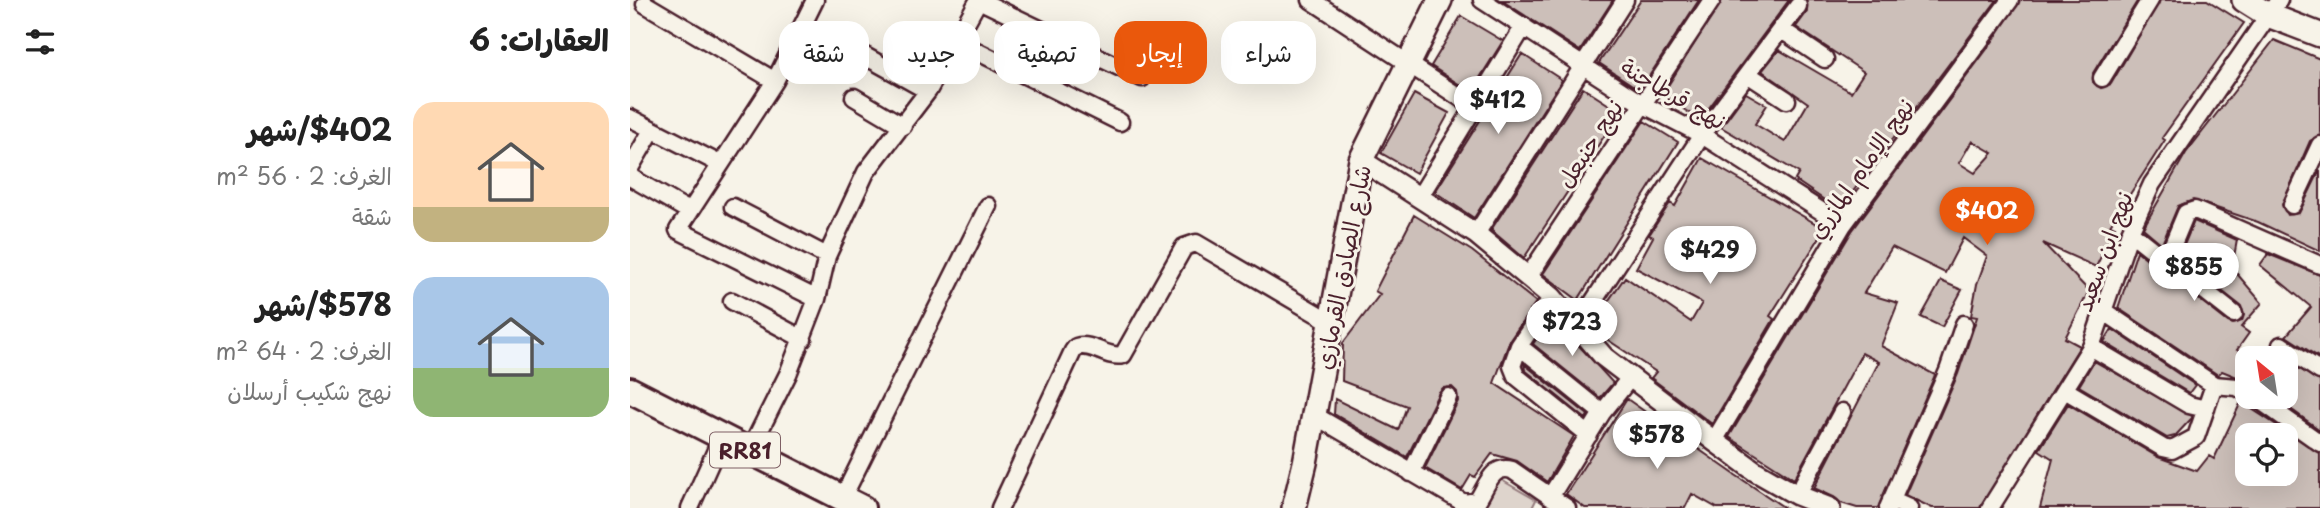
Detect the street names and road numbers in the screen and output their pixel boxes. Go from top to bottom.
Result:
street label: نهج قرطاجنة [1615,49,1733,137]
street label: نهج الإمام المازري [1798,91,1923,247]
street label: نهج حنبعل [1547,92,1631,194]
street label: شارع الصادق القرمازي [1305,162,1380,373]
street label: نهج ابن سعيد [2065,186,2141,316]
road number: RR81 [710,433,780,468]

